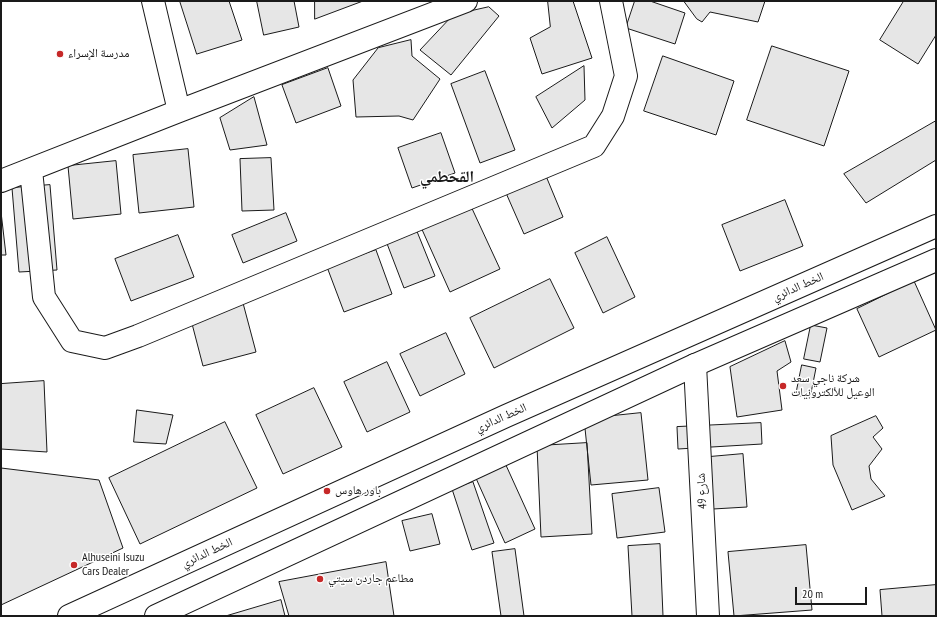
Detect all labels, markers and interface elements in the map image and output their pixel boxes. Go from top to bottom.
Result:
place label: مدرسة الإسراء [68,47,130,61]
marker: مدرسة الإسراء [55,49,65,59]
district label: القحطمي [420,167,474,187]
street label: الخط الدائري [770,269,826,305]
place label: شركة ناجي سعد الوعيل للألكترونيات [791,372,875,400]
marker: شركة ناجي سعد الوعيل للألكترونيات [778,381,788,391]
street label: الخط الدائري [473,400,529,436]
street label: شارع 49 [694,473,710,509]
place label: باور هاوس [335,484,381,498]
marker: باور هاوس [322,486,332,496]
street label: الخط الدائري [179,535,235,571]
place label: Alhuseini Isuzu Cars Dealer [82,551,145,579]
marker: Alhuseini Isuzu Cars Dealer [69,560,79,570]
place label: مطاعم جاردن سيتي [328,572,414,586]
marker: مطاعم جاردن سيتي [315,574,325,584]
scale bar [797,579,869,605]
text: 20 m [802,586,823,601]

